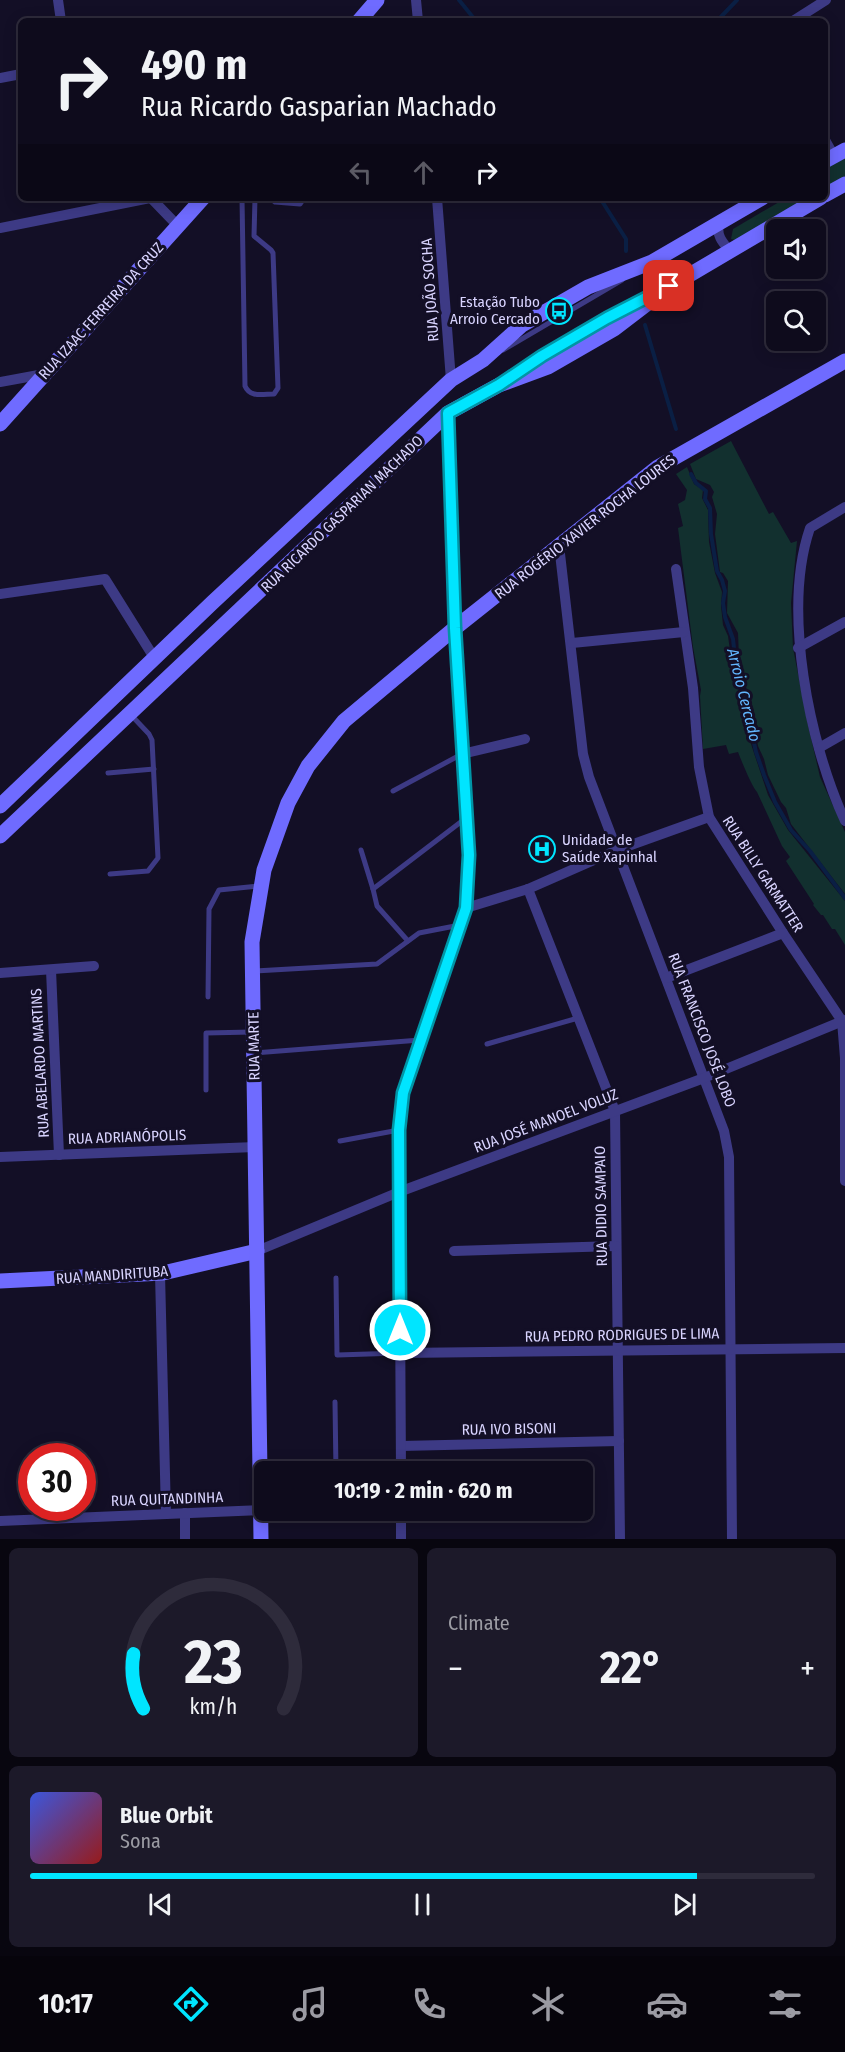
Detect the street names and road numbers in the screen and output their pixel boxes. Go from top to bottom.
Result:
street label: RUA JOÃO SOCHA [417,238,443,342]
street label: RUA IZAAC FERREIRA DA CRUZ [35,239,167,383]
street label: RUA RICARDO GASPARIAN MACHADO [257,432,427,596]
street label: RUA ROGÉRIO XAVIER ROCHA LOURES [491,451,679,603]
street label: RUA BILLY GARMATTER [719,813,807,935]
street label: RUA FRANCISCO JOSÉ LOBO [664,950,740,1110]
street label: RUA ABELARDO MARTINS [27,988,53,1138]
street label: RUA MARTE [244,1012,264,1080]
street label: RUA JOSÉ MANOEL VOLUZ [471,1085,621,1157]
street label: RUA ADRIANÓPOLIS [67,1126,187,1148]
street label: RUA DIDIO SAMPAIO [591,1146,611,1266]
street label: RUA MANDIRITUBA [55,1262,169,1288]
street label: RUA PEDRO RODRIGUES DE LIMA [525,1324,720,1346]
street label: RUA IVO BISONI [462,1419,556,1439]
street label: RUA QUITANDINHA [111,1488,224,1510]

